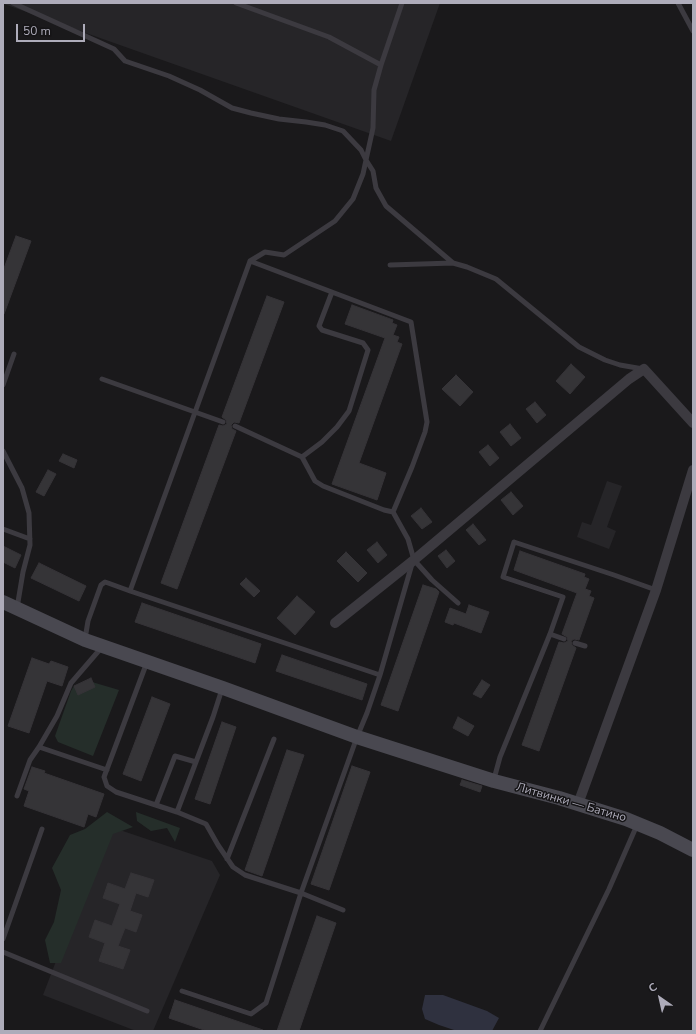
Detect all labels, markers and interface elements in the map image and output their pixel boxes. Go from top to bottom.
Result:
scale bar [18,16,87,42]
text: 50 m [23,23,51,39]
street label: Литвинки — Батино [514,780,628,826]
north arrow [640,978,680,1018]
text: С [646,979,660,996]

